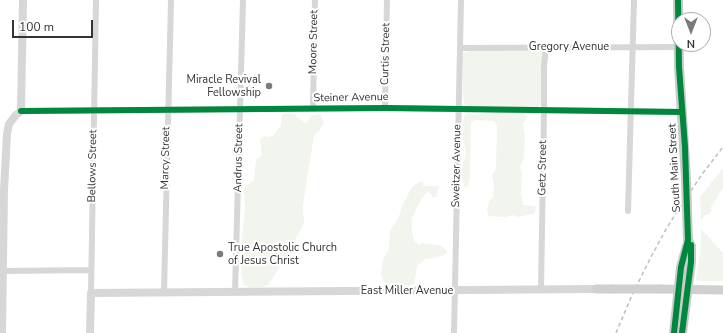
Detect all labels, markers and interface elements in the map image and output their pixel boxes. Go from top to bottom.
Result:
street label: Moore Street [307,10,321,74]
scale bar [14,12,95,38]
north arrow [671,12,711,52]
text: 100 m [19,19,54,35]
street label: Curtis Street [379,23,393,85]
text: N [687,36,695,51]
street label: Gregory Avenue [529,40,609,54]
place label: Miracle Revival Fellowship [186,73,261,99]
marker: Miracle Revival Fellowship [264,81,274,91]
street label: Steiner Avenue [313,91,389,105]
street label: Andrus Street [232,123,246,193]
street label: South Main Street [666,123,684,213]
street label: Sweitzer Avenue [450,124,464,208]
street label: Marcy Street [159,127,173,189]
street label: Bellows Street [86,129,100,203]
street label: Getz Street [536,140,550,196]
place label: True Apostolic Church of Jesus Christ [228,241,337,267]
marker: True Apostolic Church of Jesus Christ [215,249,225,259]
street label: East Miller Avenue [361,284,453,298]

